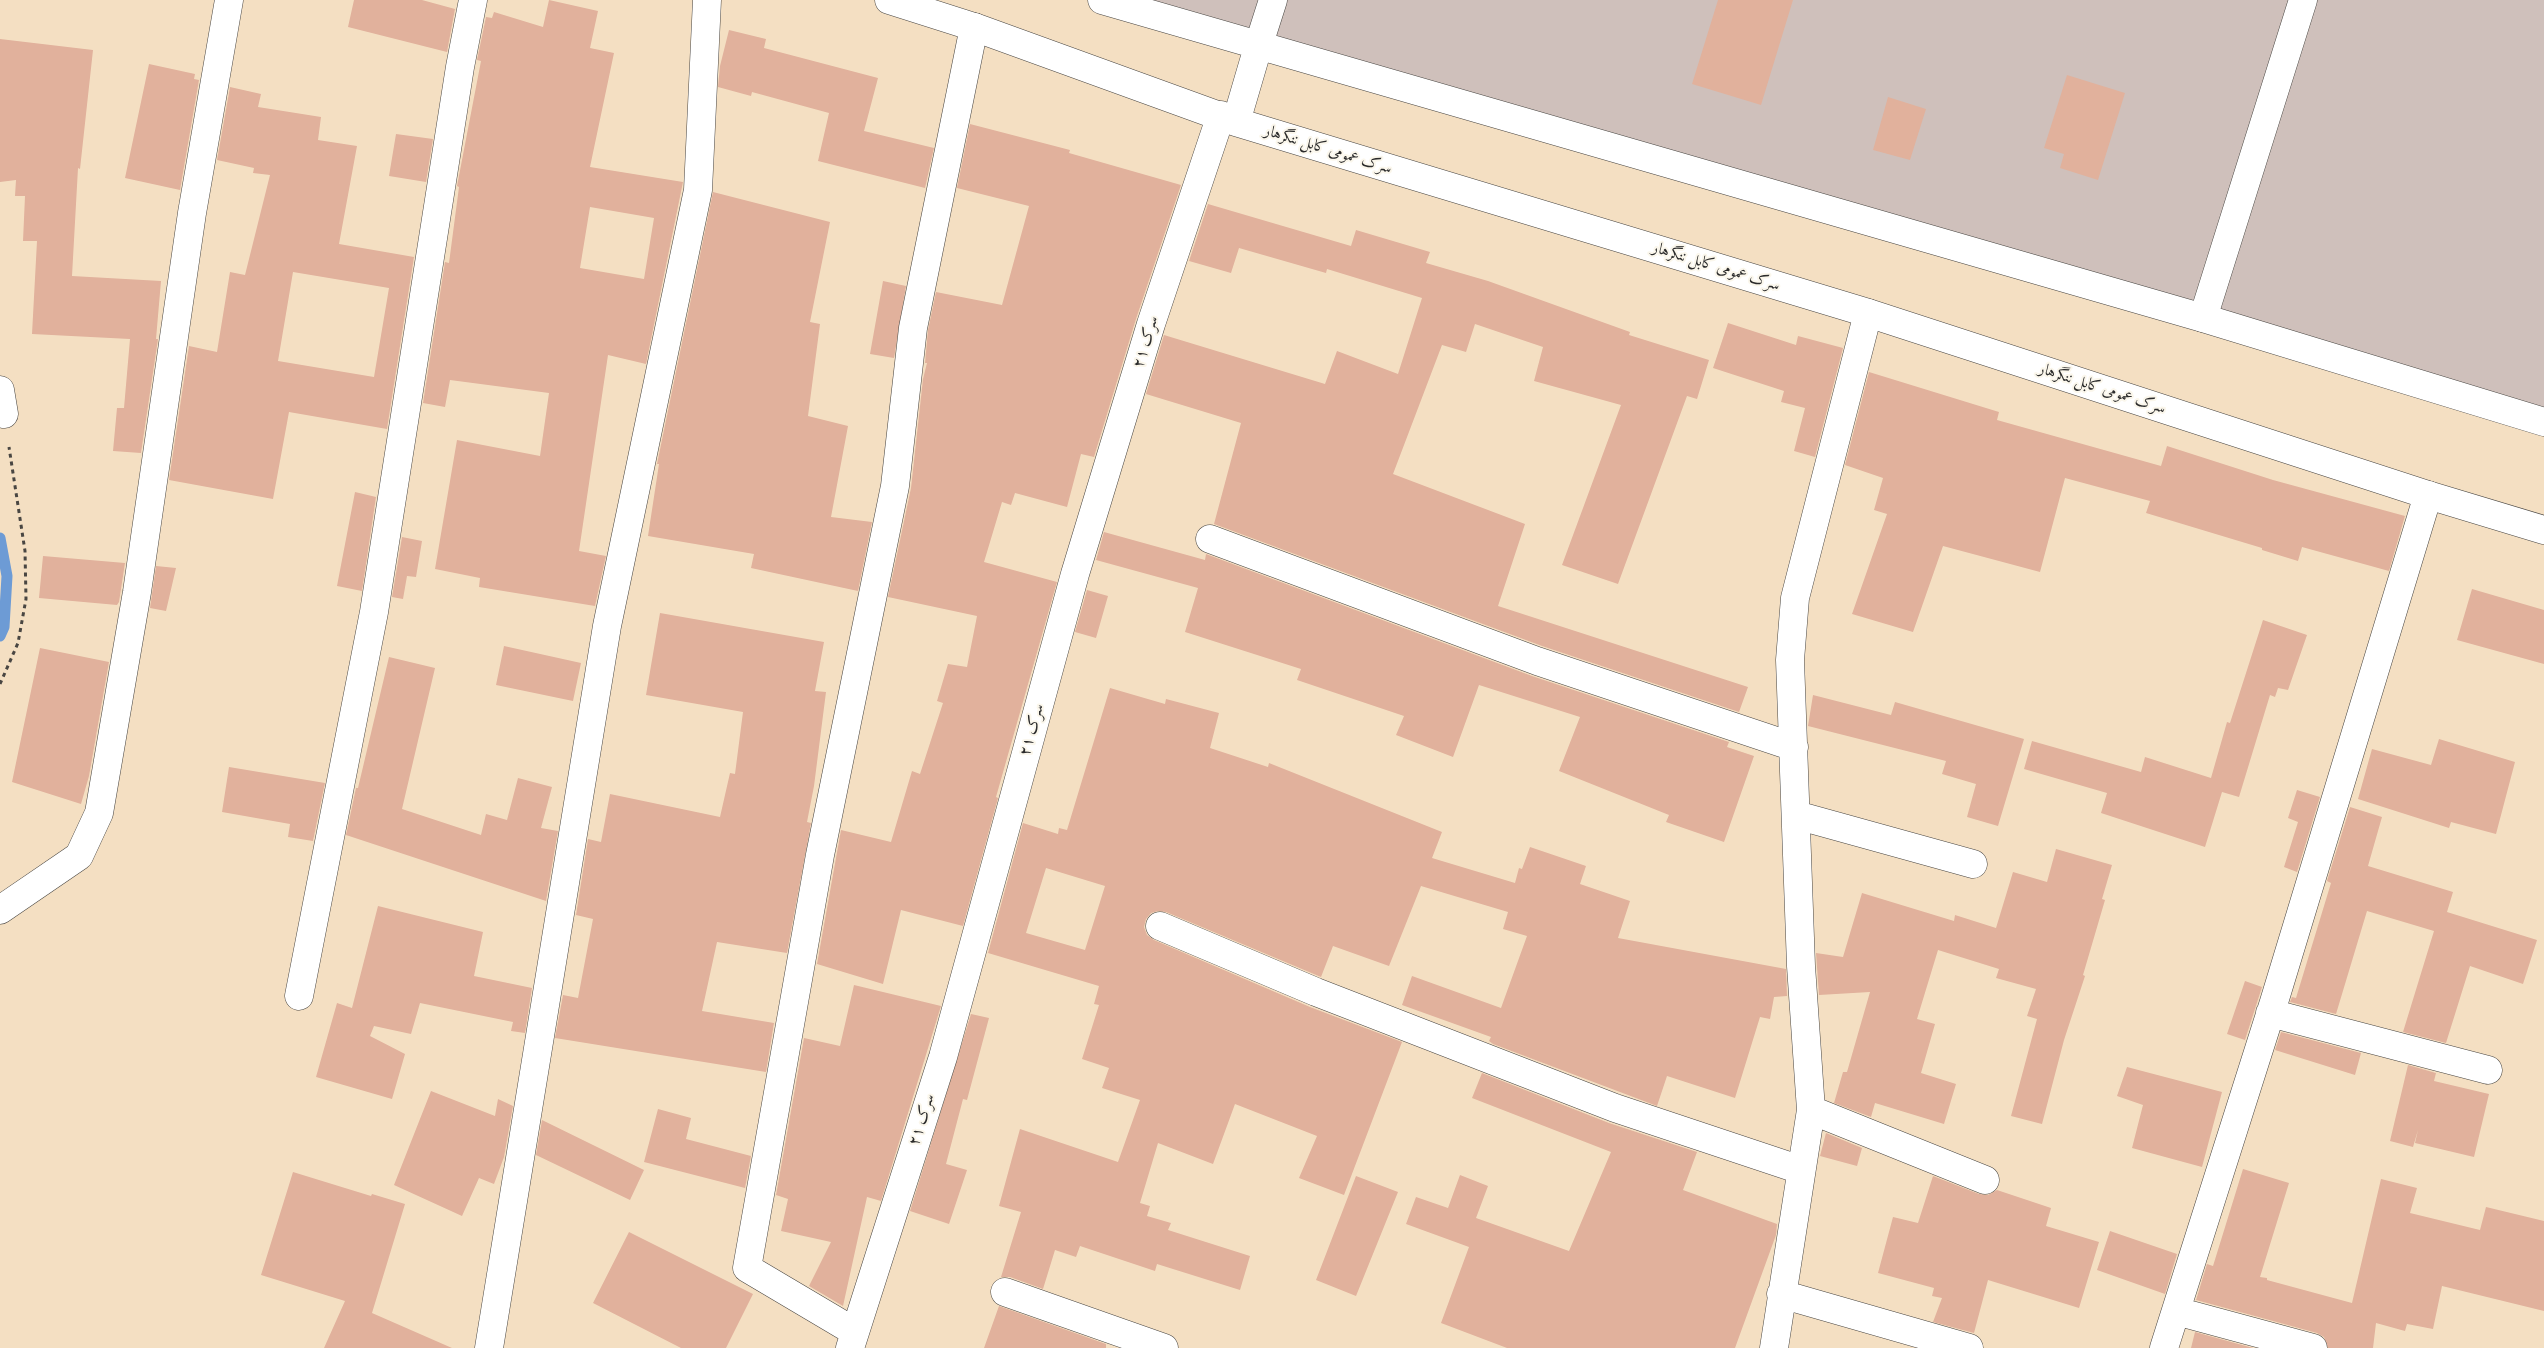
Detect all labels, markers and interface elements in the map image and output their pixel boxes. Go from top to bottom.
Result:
street label: سرک عمومی کابل ننگرهار [1262,121,1394,179]
street label: سرک عمومی کابل ننگرهار [1650,238,1782,296]
street label: سرک ۲۱ [1129,314,1163,370]
street label: سرک عمومی کابل ننگرهار [2036,359,2168,419]
street label: سرک ۲۱ [1015,702,1049,758]
street label: سرک ۲۱ [905,1092,939,1148]

